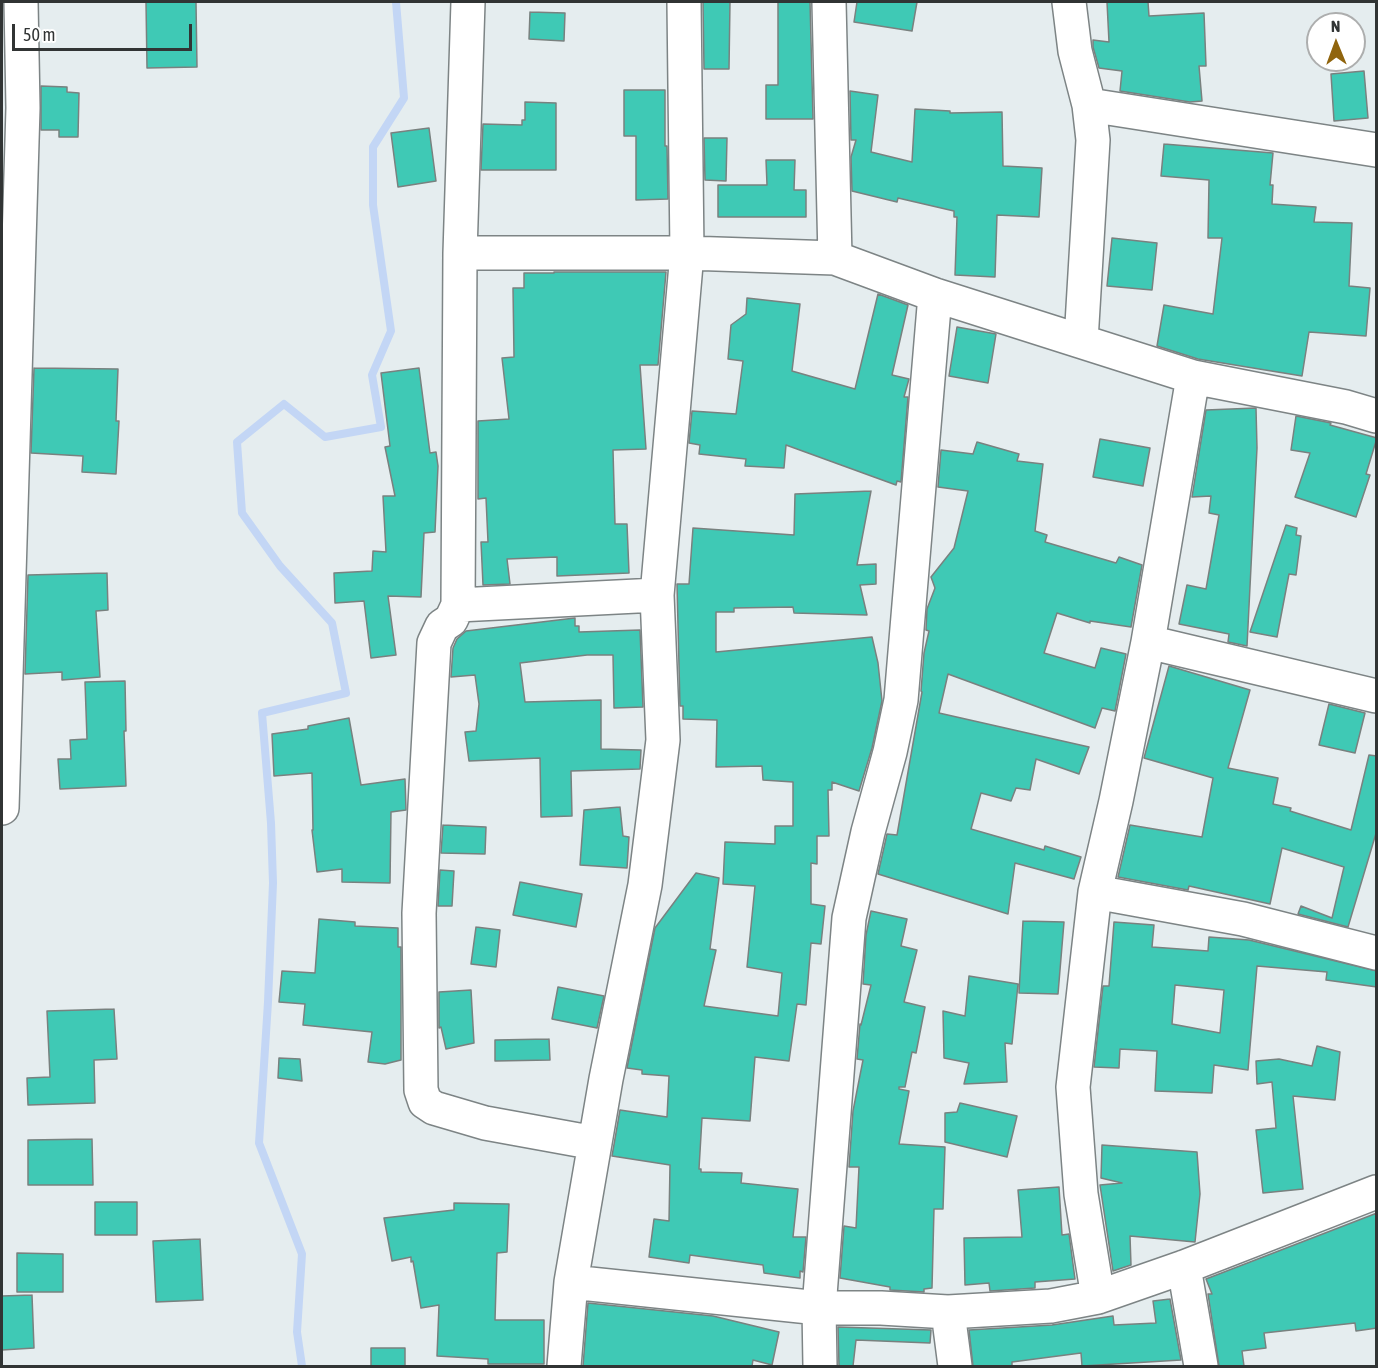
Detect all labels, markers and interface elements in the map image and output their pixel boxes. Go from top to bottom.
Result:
scale bar [15,12,195,50]
north arrow [1306,12,1366,72]
text: N [1331,17,1341,35]
text: 50 m [23,24,55,45]

